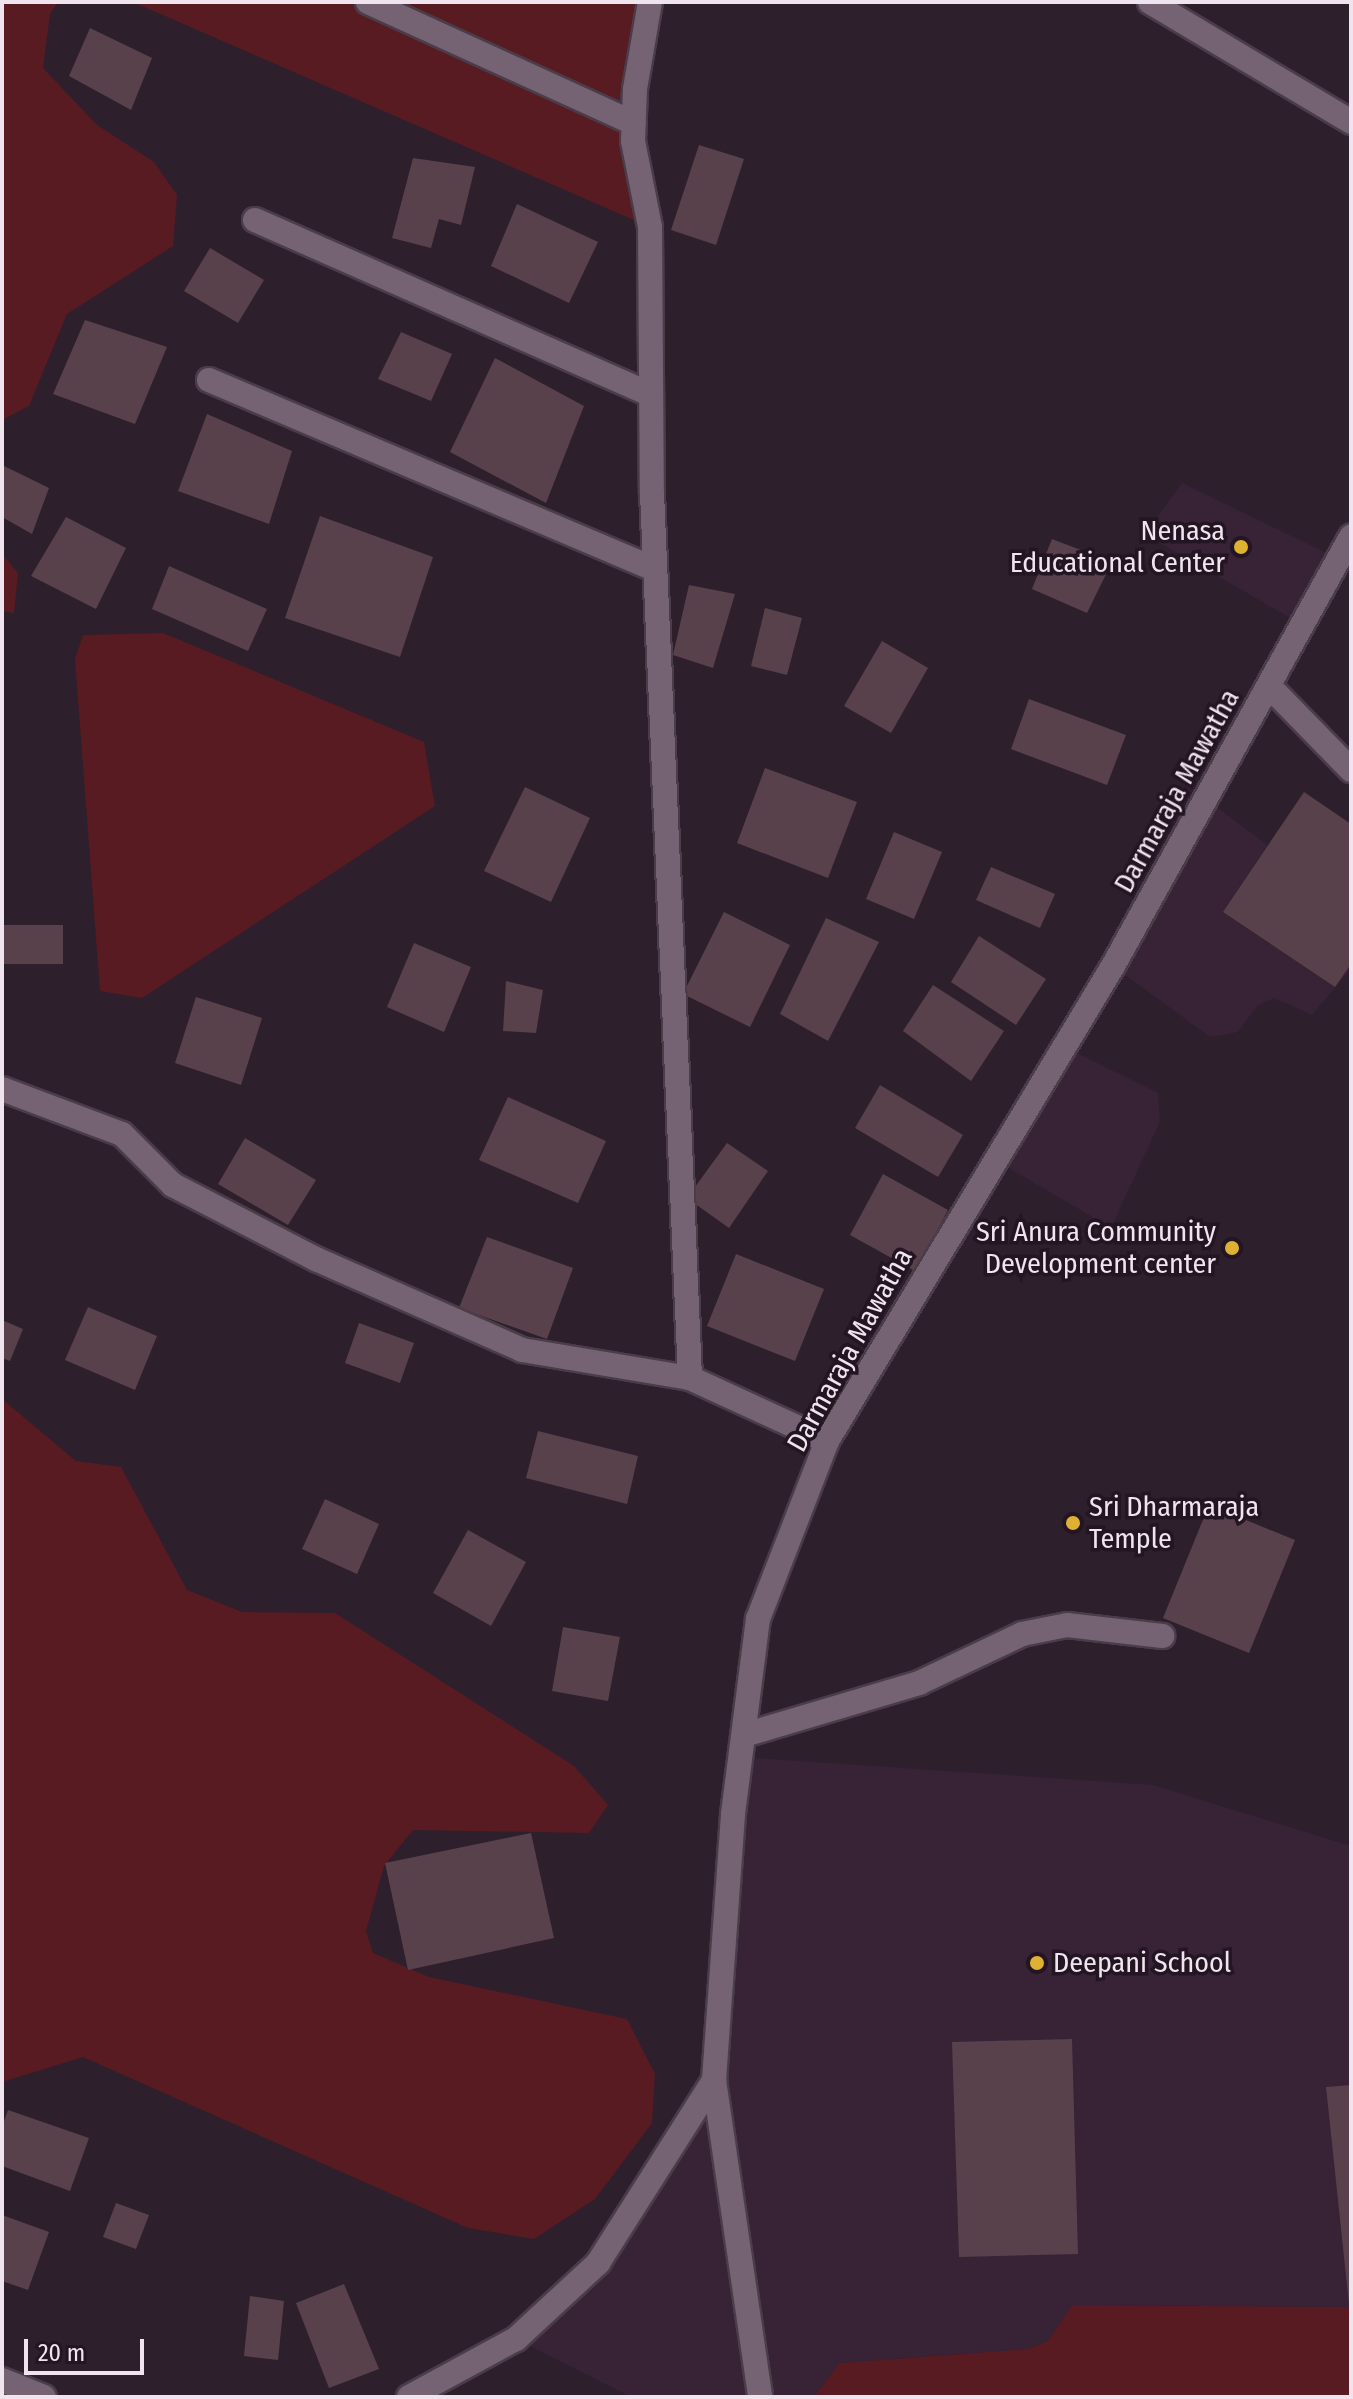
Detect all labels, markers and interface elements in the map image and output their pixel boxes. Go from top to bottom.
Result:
place label: Nenasa Educational Center [1010,514,1225,580]
marker: Nenasa Educational Center [1232,538,1250,556]
street label: Darmaraja Mawatha [1107,683,1247,899]
place label: Sri Anura Community Development center [976,1215,1216,1281]
marker: Sri Anura Community Development center [1223,1239,1241,1257]
street label: Darmaraja Mawatha [780,1242,920,1458]
place label: Sri Dharmaraja Temple [1089,1490,1259,1556]
marker: Sri Dharmaraja Temple [1064,1514,1082,1532]
place label: Deepani School [1053,1946,1231,1980]
marker: Deepani School [1028,1954,1046,1972]
scale bar [28,2323,148,2373]
text: 20 m [38,2339,85,2367]

